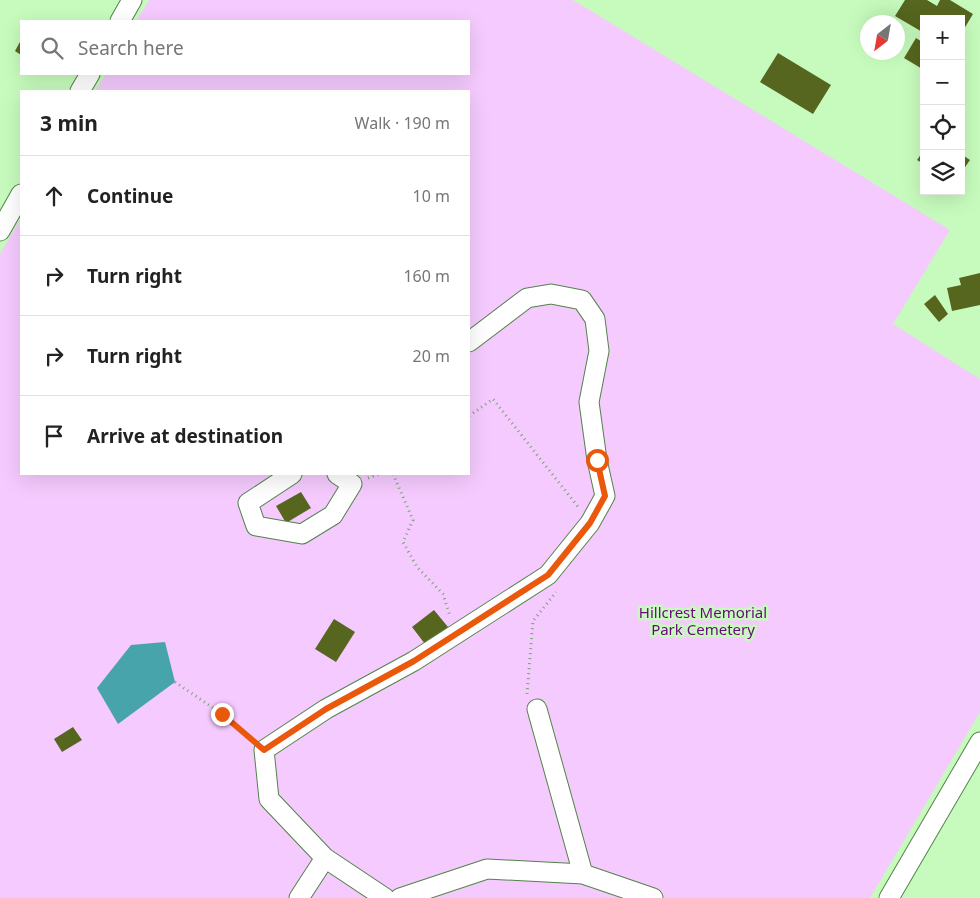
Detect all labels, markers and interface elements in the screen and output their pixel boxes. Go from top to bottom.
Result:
north arrow [860,15,905,60]
map controls [920,15,965,195]
button: + [920,15,965,60]
search box [20,20,470,75]
icon: search [38,34,66,62]
text: Search here [78,35,184,61]
button: − [920,60,965,105]
button: locate [920,105,965,150]
text: 3 min [40,109,98,137]
text: Walk · 190 m [355,112,450,134]
button: layers [920,150,965,195]
icon: ahead [40,182,68,210]
text: Continue [87,183,173,209]
text: 10 m [413,185,450,207]
icon: right [40,262,68,290]
text: Turn right [87,263,182,289]
text: 160 m [403,265,450,287]
icon: right [40,342,68,370]
text: Turn right [87,343,182,369]
text: 20 m [413,345,450,367]
icon: arrive [40,422,68,450]
text: Arrive at destination [87,423,283,449]
route start [586,449,609,472]
park label: Hillcrest Memorial Park Cemetery [639,602,767,639]
route end [211,703,234,726]

